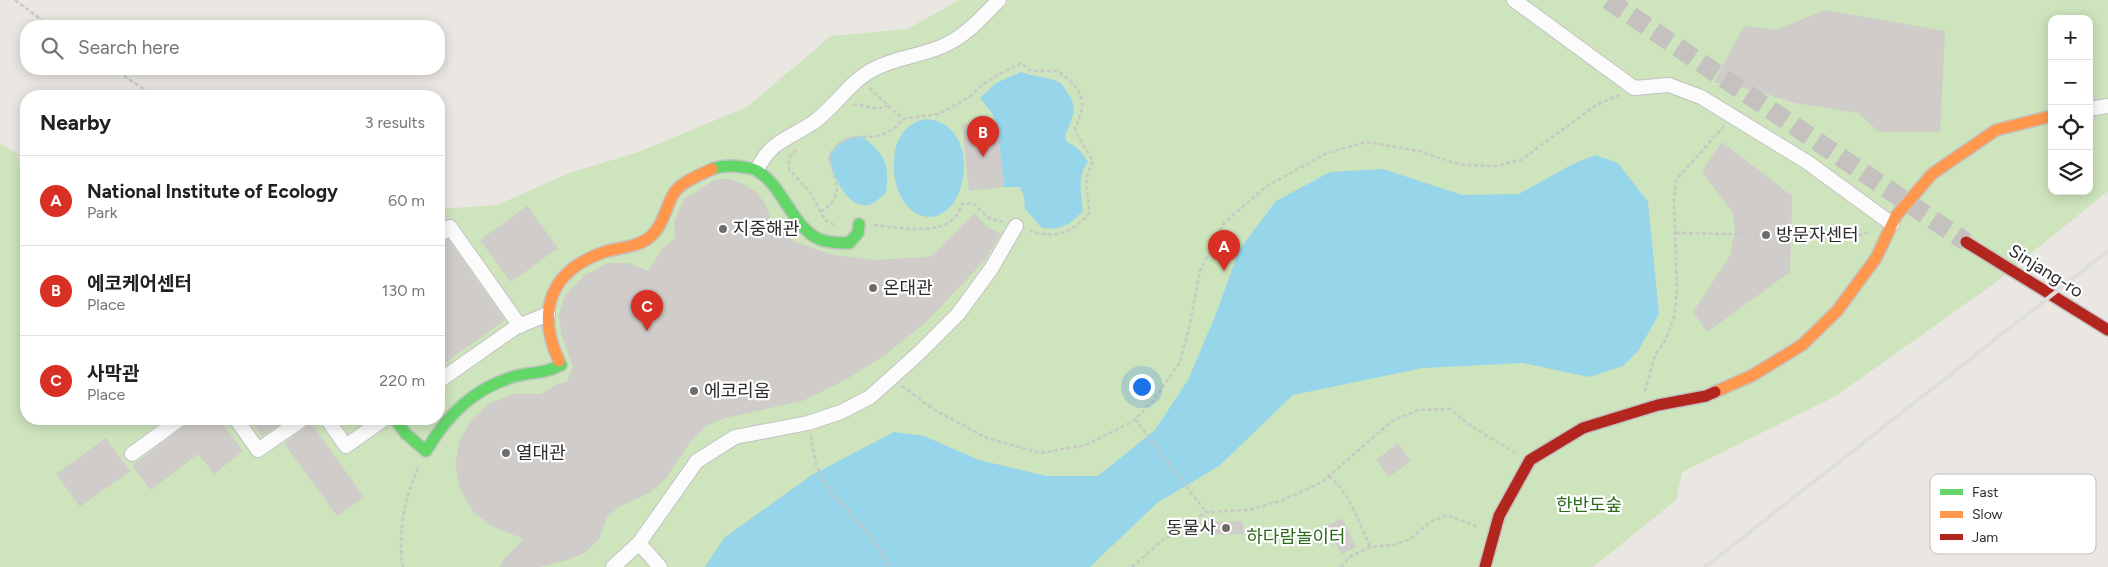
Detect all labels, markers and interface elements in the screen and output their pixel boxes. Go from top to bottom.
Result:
map controls [2048,15,2093,195]
button: + [2048,15,2093,60]
search box [20,20,445,75]
icon: search [38,34,66,62]
text: Search here [78,36,180,59]
button: − [2048,60,2093,105]
button: locate [2048,105,2093,150]
text: Nearby [40,110,111,135]
text: 3 results [365,113,425,132]
pin: B [967,116,999,157]
button: layers [2048,150,2093,195]
text: National Institute of Ecology [87,180,338,203]
text: A [50,191,62,210]
text: 60 m [388,191,425,210]
text: Park [87,203,117,222]
place label: 지중해관 [733,218,800,240]
marker: 지중해관 [717,223,729,235]
place label: 방문자센터 [1776,224,1859,246]
marker: 방문자센터 [1760,229,1772,241]
pin: A [1208,230,1240,271]
street label: Sinjang-ro [2005,239,2087,303]
text: 에코케어센터 [87,272,192,295]
place label: 온대관 [883,277,933,299]
text: B [51,281,61,300]
text: 130 m [382,281,425,300]
marker: 온대관 [867,282,879,294]
pin: C [631,290,663,331]
text: Place [87,295,125,314]
text: 사막관 [87,362,139,385]
text: C [50,371,62,390]
text: 220 m [379,371,425,390]
your location [1129,374,1155,400]
place label: 에코리움 [704,380,770,402]
text: Place [87,385,125,404]
marker: 에코리움 [688,385,700,397]
place label: 열대관 [516,442,566,464]
marker: 열대관 [500,447,512,459]
legend [1930,474,2096,554]
text: Fast [1972,484,1998,501]
park label: 한반도숲 [1556,494,1622,516]
text: Slow [1972,506,2003,523]
place label: 동물사 [1166,517,1216,539]
marker: 동물사 [1220,522,1232,534]
park label: 하다람놀이터 [1246,526,1346,548]
text: Jam [1972,529,1998,546]

